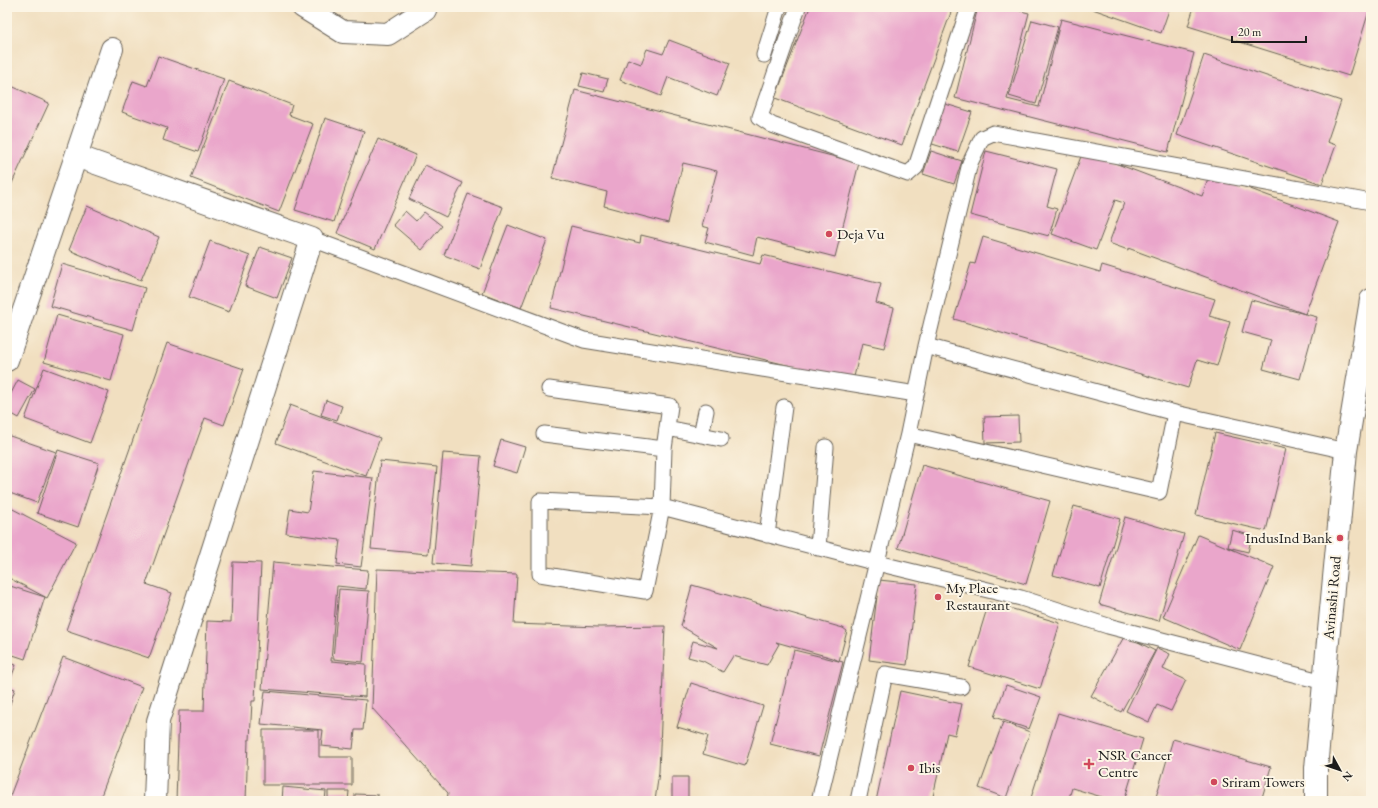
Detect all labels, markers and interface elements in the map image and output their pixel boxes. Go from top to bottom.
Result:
scale bar [1232,18,1306,44]
text: 20 m [1238,24,1262,40]
place label: Deja Vu [837,224,885,243]
marker: Deja Vu [824,229,834,239]
place label: IndusInd Bank [1245,528,1333,547]
marker: IndusInd Bank [1335,533,1345,543]
street label: Avinashi Road [1318,555,1345,642]
place label: My Place Restaurant [946,578,1010,614]
marker: My Place Restaurant [933,592,943,602]
place label: NSR Cancer Centre [1098,745,1172,781]
north arrow [1320,750,1360,790]
place label: Ibis [919,758,941,777]
marker: NSR Cancer Centre [1083,758,1095,770]
marker: Ibis [906,763,916,773]
text: N [1339,769,1356,784]
place label: Sriram Towers [1222,772,1305,791]
marker: Sriram Towers [1209,777,1219,787]

